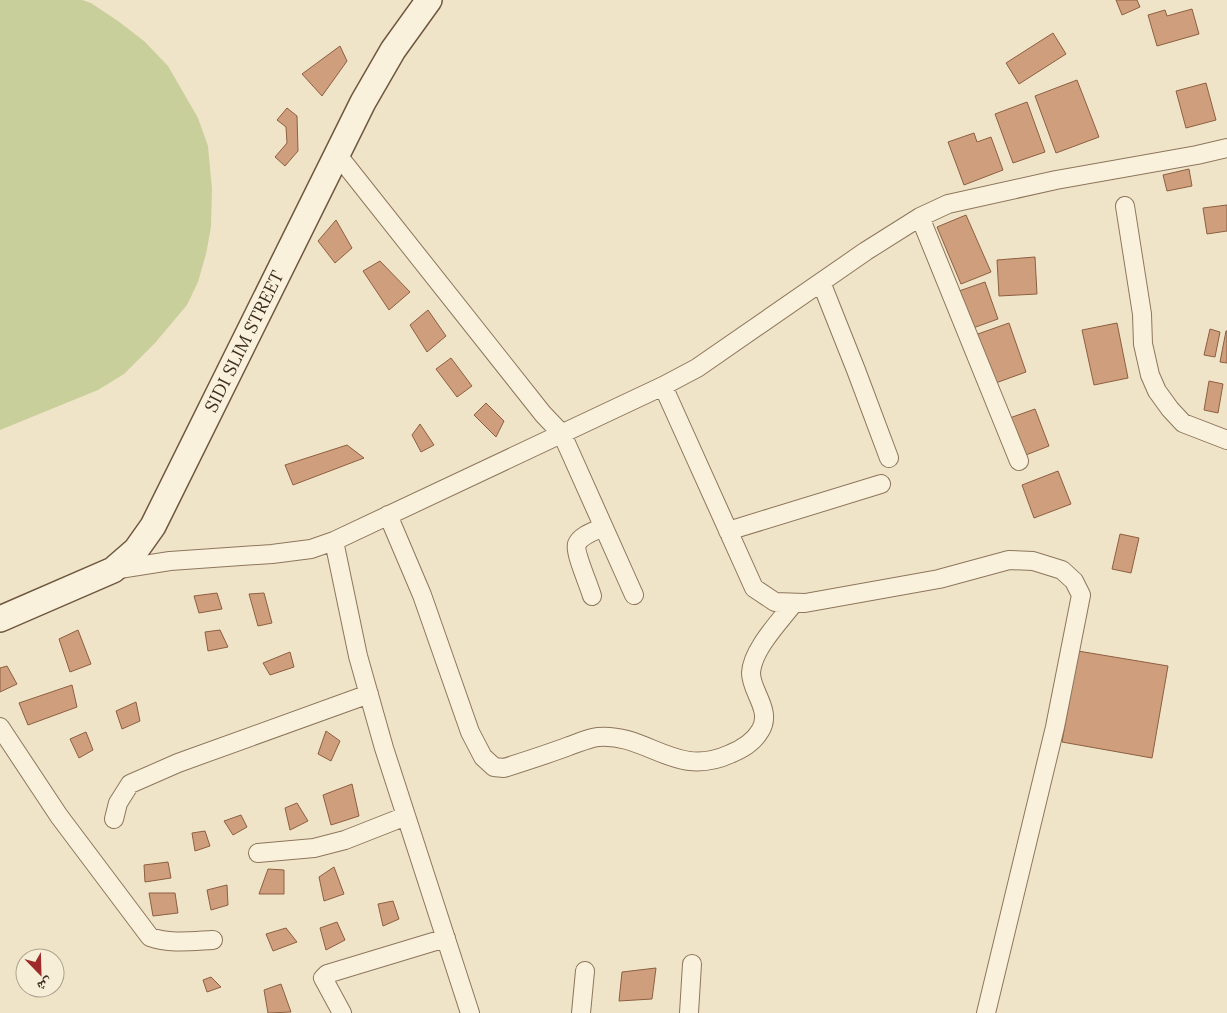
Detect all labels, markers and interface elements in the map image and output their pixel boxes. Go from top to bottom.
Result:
street label: SIDI SLIM STREET [199,266,289,416]
north arrow [15,948,65,998]
text: ش [35,974,55,996]

